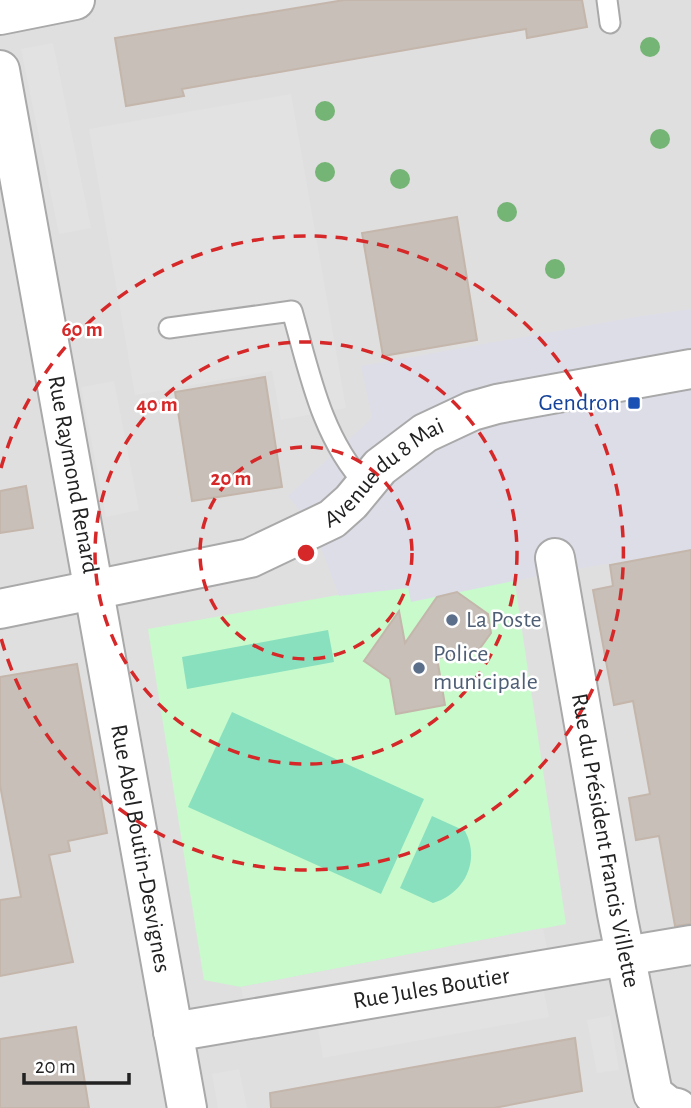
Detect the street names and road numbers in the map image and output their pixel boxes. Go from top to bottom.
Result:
street label: Rue Raymond Renard [43,374,102,575]
street label: Avenue du 8 Mai [321,414,448,533]
street label: Rue du Président Francis Villette [567,692,643,990]
street label: Rue Abel Boutin-Desvignes [106,722,174,975]
street label: Rue Jules Boutier [351,964,512,1014]

